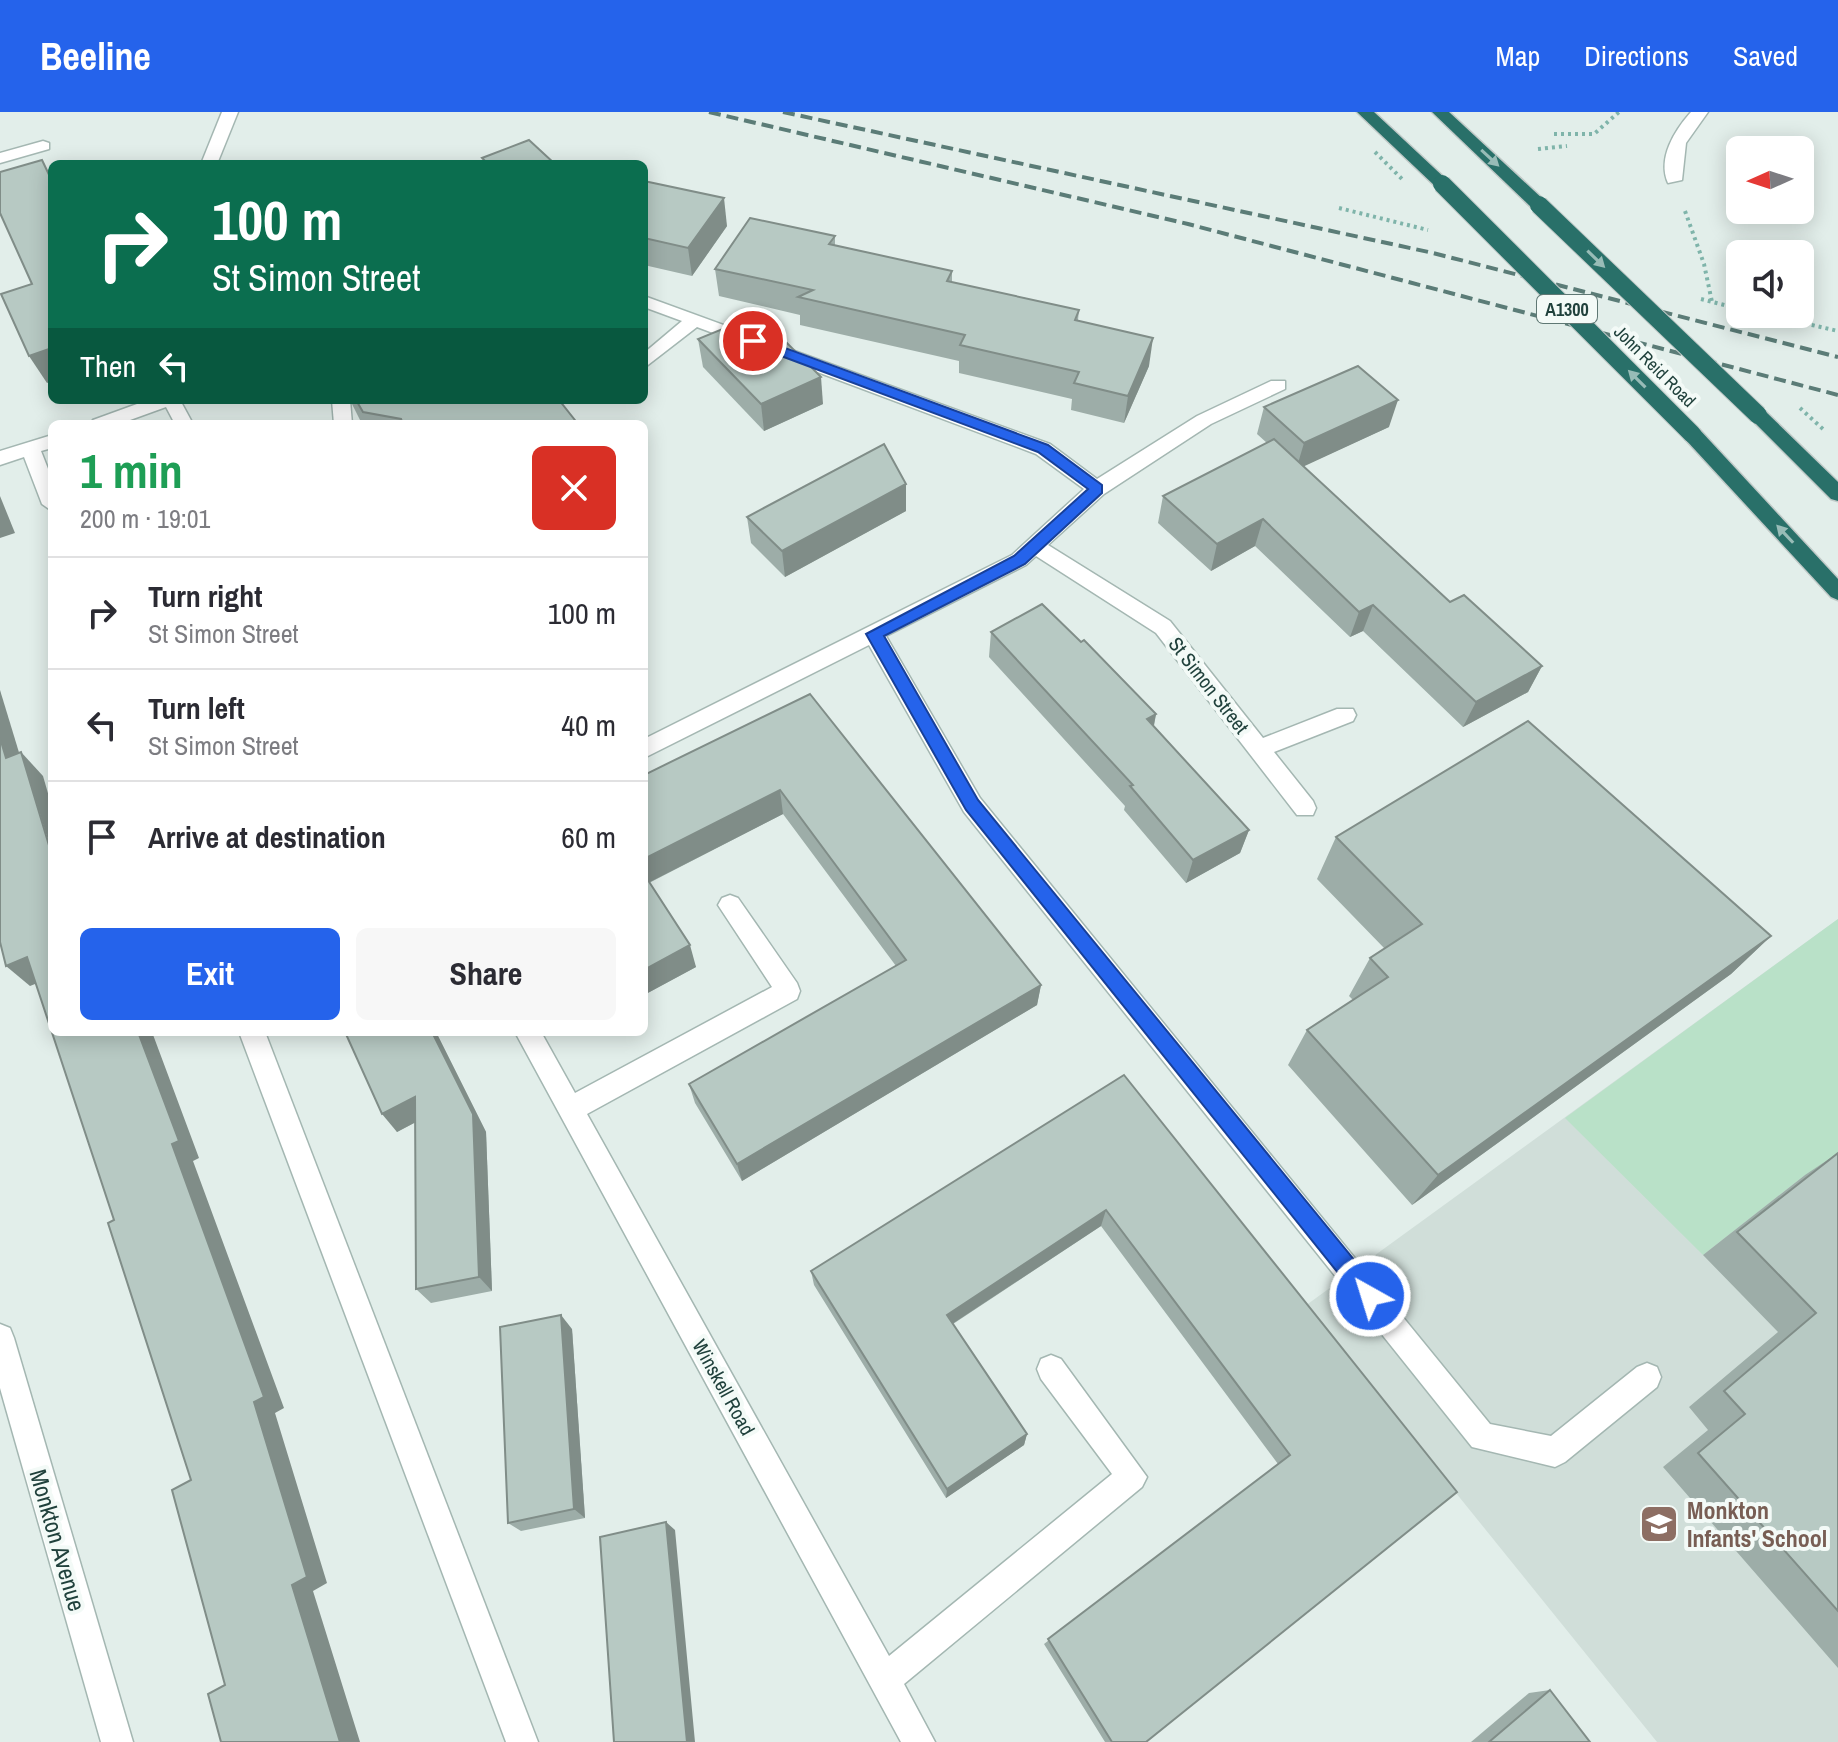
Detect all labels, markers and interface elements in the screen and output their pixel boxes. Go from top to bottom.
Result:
text: Beeline [40,31,151,82]
text: Map [1496,37,1540,75]
text: Directions [1584,37,1689,75]
text: Saved [1733,37,1798,75]
north arrow [1726,136,1814,224]
map controls [1726,136,1814,328]
one-way arrow [1480,149,1499,167]
text: 100 m [212,182,342,257]
icon: right [80,192,184,296]
button: sound [1726,240,1814,328]
one-way arrow [1586,250,1605,268]
text: St Simon Street [212,254,420,302]
road number: A1300 [1537,295,1597,323]
pin [719,307,787,375]
icon: arrive [731,319,775,363]
street label: John Reid Road [1608,319,1702,413]
icon: left [152,344,196,388]
text: Then [80,346,136,386]
one-way arrow [1628,370,1647,389]
text: 1 min [80,438,183,503]
button: close [532,446,616,530]
text: 200 m · 19:01 [80,501,210,536]
one-way arrow [1776,525,1794,544]
text: Turn right [148,576,262,616]
icon: right [80,591,124,635]
text: 100 m [548,593,616,633]
text: St Simon Street [148,616,299,651]
street label: St Simon Street [1163,631,1256,739]
text: Turn left [148,688,245,728]
icon: left [80,703,124,747]
text: 40 m [561,705,616,745]
text: St Simon Street [148,728,299,763]
icon: arrive [80,815,124,859]
text: Arrive at destination [148,817,386,857]
text: 60 m [561,817,616,857]
button: Exit [80,928,340,1020]
button: Share [356,928,616,1020]
position arrow [1328,1254,1412,1338]
street label: Winskell Road [687,1334,761,1440]
street label: Monkton Avenue [22,1465,94,1615]
place label: Monkton Infants' School [1687,1494,1827,1554]
school or university icon: Monkton Infants' School [1638,1503,1680,1545]

